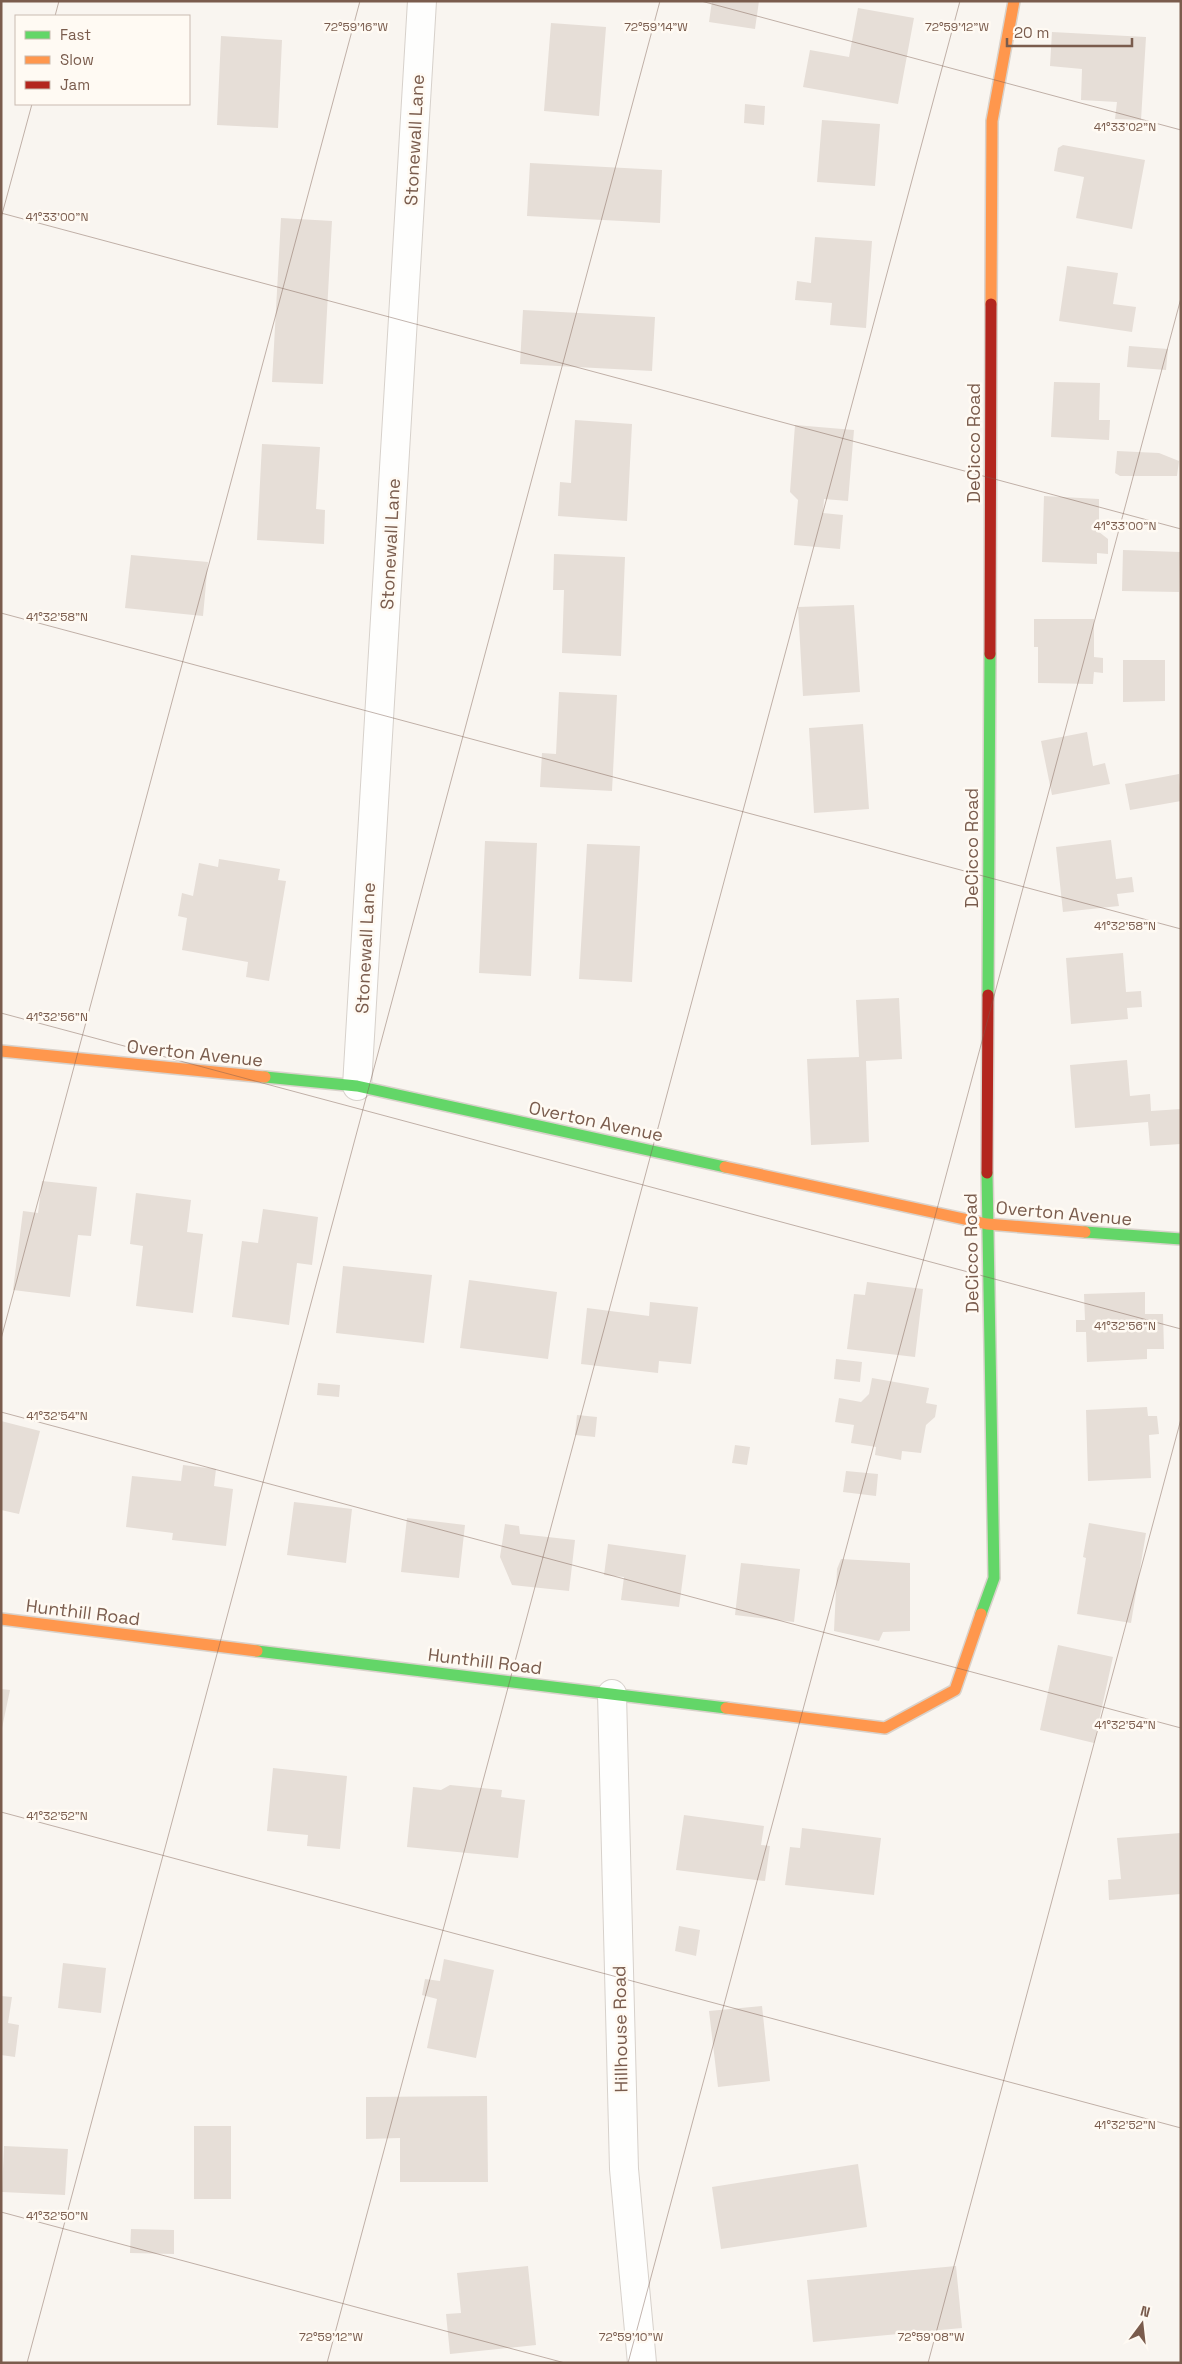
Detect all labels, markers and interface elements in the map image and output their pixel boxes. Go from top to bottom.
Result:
legend [15,15,190,105]
scale bar [1007,15,1132,47]
text: 72°59'16"W [324,19,388,35]
text: 72°59'14"W [624,19,688,35]
text: 72°59'12"W [925,19,989,35]
text: 20 m [1014,23,1049,42]
text: Fast [60,25,91,44]
text: Slow [60,50,94,69]
street label: Stonewall Lane [399,74,429,206]
text: Jam [60,75,90,94]
text: 41°33'02"N [1094,119,1156,135]
text: 41°33'00"N [26,209,88,225]
street label: DeCicco Road [962,383,985,503]
street label: Stonewall Lane [375,478,405,610]
text: 41°33'00"N [1094,518,1156,534]
text: 41°32'58"N [26,609,88,625]
street label: DeCicco Road [960,788,983,908]
street label: Stonewall Lane [350,882,380,1014]
text: 41°32'58"N [1094,918,1156,934]
text: 41°32'56"N [26,1009,88,1025]
street label: Overton Avenue [126,1034,264,1072]
street label: Overton Avenue [527,1096,665,1146]
street label: DeCicco Road [958,1193,984,1313]
street label: Overton Avenue [995,1196,1133,1230]
text: 41°32'56"N [1094,1318,1156,1334]
text: 41°32'54"N [26,1408,88,1424]
street label: Hunthill Road [25,1594,141,1630]
street label: Hunthill Road [427,1643,543,1679]
text: 41°32'54"N [1094,1717,1156,1733]
text: 41°32'52"N [26,1808,88,1824]
street label: Hillhouse Road [607,1965,633,2093]
text: 41°32'52"N [1094,2117,1156,2133]
text: 41°32'50"N [26,2208,88,2224]
north arrow [1117,2299,1167,2349]
text: N [1138,2302,1152,2321]
text: 72°59'12"W [299,2329,363,2345]
text: 72°59'10"W [599,2329,664,2345]
text: 72°59'08"W [898,2329,965,2345]

